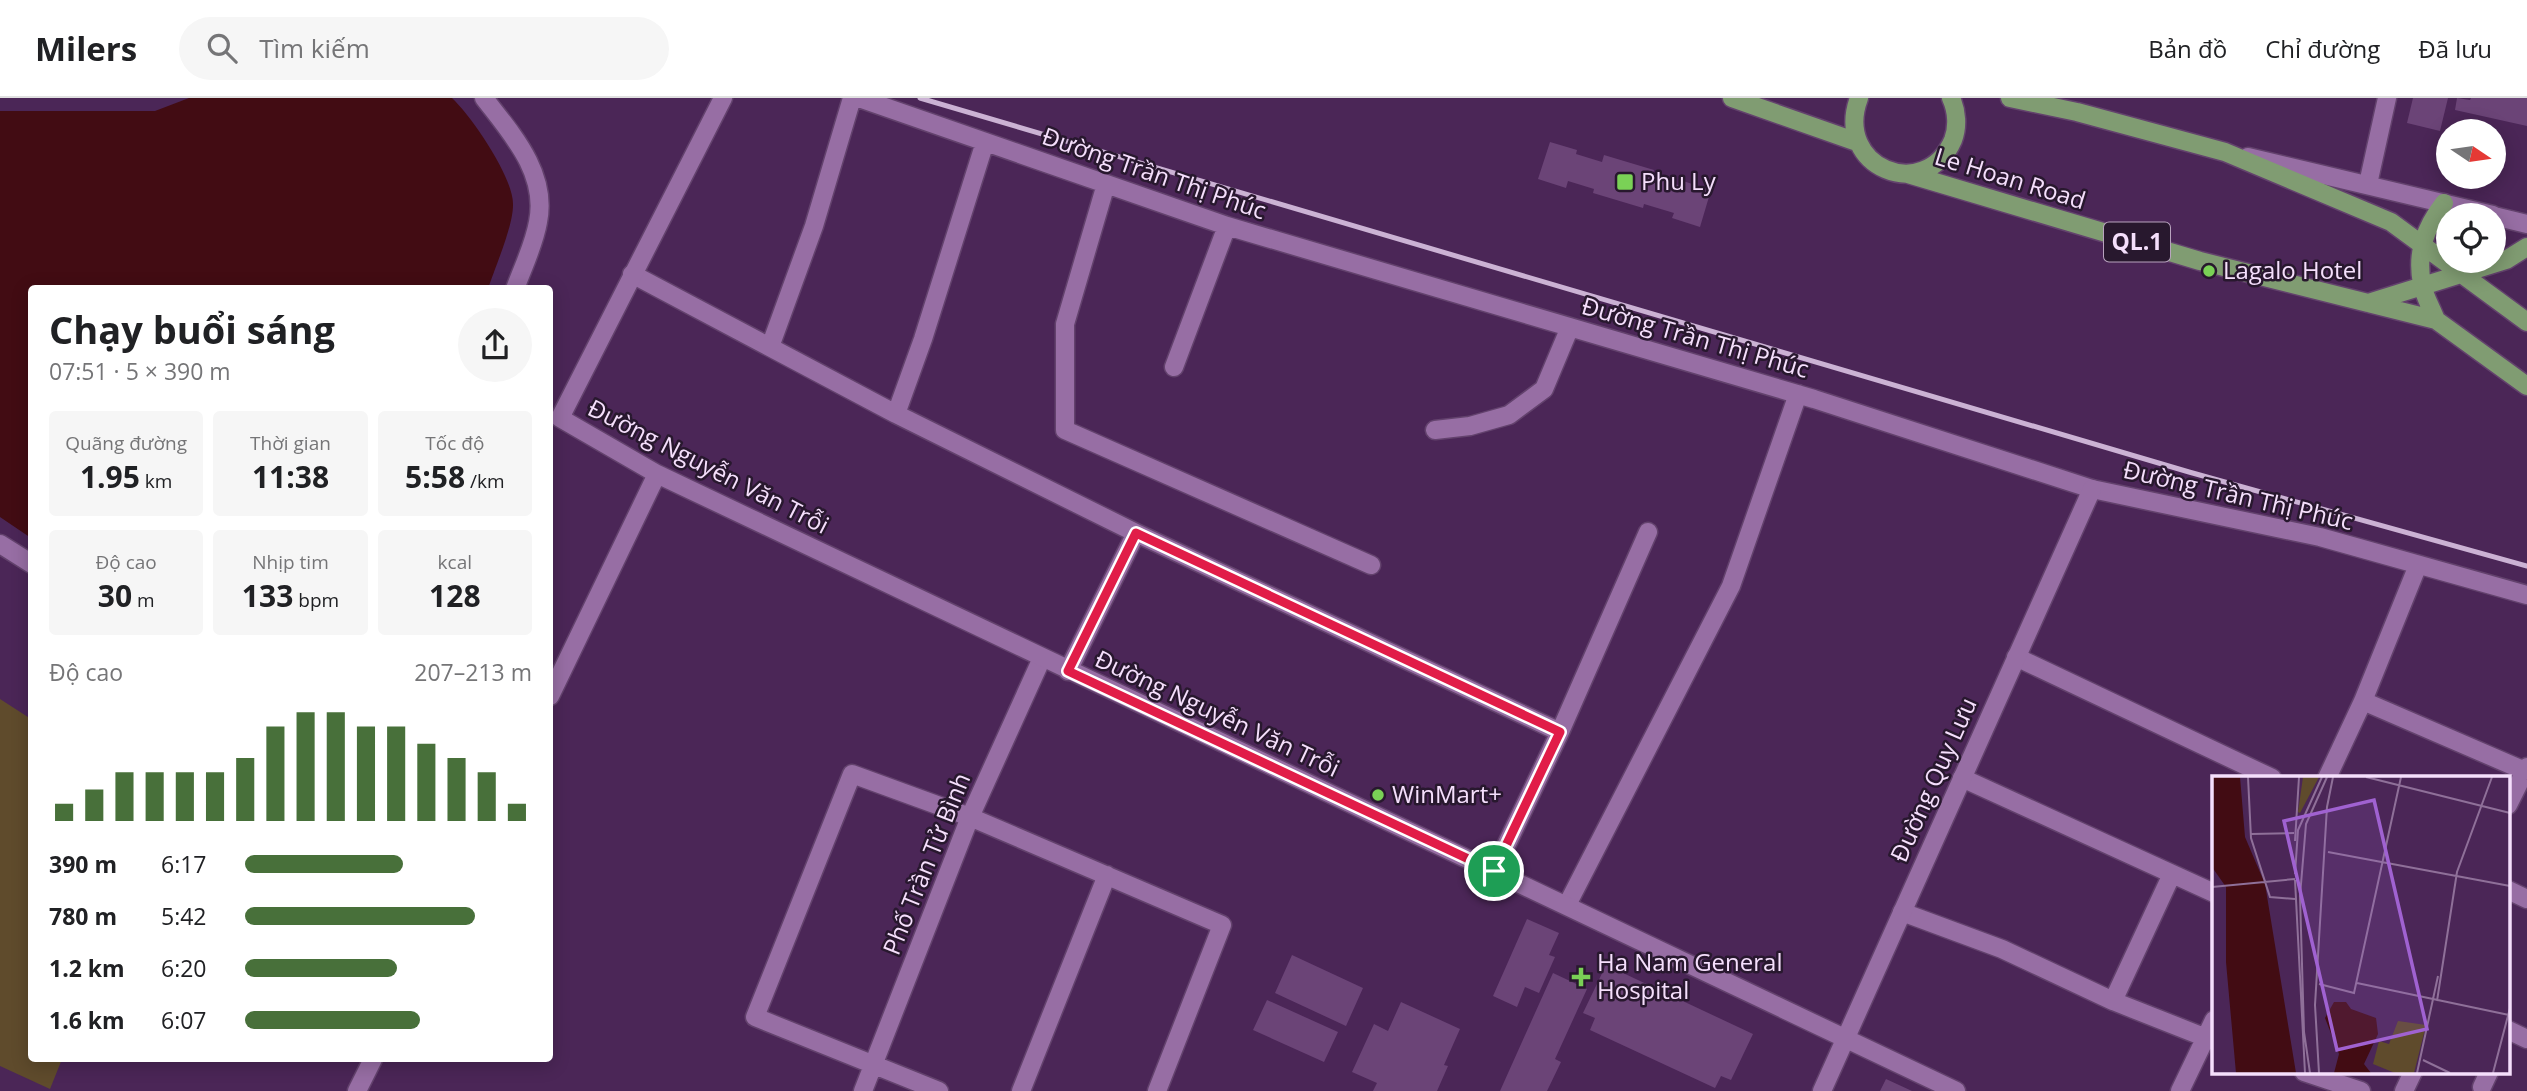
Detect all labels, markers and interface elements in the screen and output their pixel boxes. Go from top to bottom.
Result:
search box [179,17,669,80]
text: Milers [35,26,137,71]
icon: search [203,29,241,67]
text: Tìm kiếm [259,30,370,66]
text: Bản đồ [2148,32,2227,65]
text: Chỉ đường [2265,32,2380,65]
text: Đã lưu [2418,32,2492,65]
street label: Đường Trần Thị Phúc [1038,119,1271,226]
north arrow [2436,119,2506,189]
map controls [2436,119,2506,273]
street label: Le Hoan Road [1931,139,2090,216]
place label: Phu Ly [1641,164,1717,197]
marker: Phu Ly [1615,172,1635,192]
button: locate [2436,203,2506,273]
road number: QL.1 [2104,223,2170,262]
place label: Lagalo Hotel [2223,253,2362,286]
marker: Lagalo Hotel [2201,263,2217,279]
street label: Đường Trần Thị Phúc [1578,288,1813,385]
text: Chạy buổi sáng [49,303,335,355]
button: share [458,308,532,382]
text: 07:51 · 5 × 390 m [49,355,231,387]
street label: Đường Nguyễn Văn Trỗi [583,390,835,541]
text: Quãng đường [65,430,187,456]
text: Thời gian [250,430,331,456]
text: Tốc độ [425,430,484,456]
street label: Đường Trần Thị Phúc [2120,452,2356,537]
text: 1.95 [80,456,140,497]
text: 11:38 [252,456,329,497]
text: 5:58 [405,456,465,497]
text: km [140,468,172,494]
text: /km [465,468,505,494]
text: Độ cao [96,549,157,575]
text: Nhịp tim [252,549,329,575]
text: kcal [438,549,472,575]
text: 30 [98,575,132,616]
text: 133 [242,575,293,616]
text: 128 [429,575,481,616]
text: m [132,587,155,613]
text: bpm [293,587,339,613]
street label: Đường Nguyễn Văn Trỗi [1090,641,1345,784]
text: Độ cao [49,656,123,688]
text: 207–213 m [414,656,532,688]
street label: Đường Quy Lưu [1882,692,1984,867]
street label: Phố Trần Tử Bình [874,768,977,959]
inset map [2212,776,2510,1074]
place label: WinMart+ [1392,777,1502,810]
marker: WinMart+ [1370,787,1386,803]
pin [1464,841,1524,901]
text: 390 m [49,848,117,880]
text: 6:17 [161,848,207,880]
icon: arrive [1475,852,1513,890]
text: 780 m [49,900,117,932]
text: 5:42 [161,900,207,932]
place label: Ha Nam General Hospital [1597,945,1782,1006]
text: 1.2 km [49,952,125,984]
text: 6:20 [161,952,207,984]
marker: Ha Nam General Hospital [1571,967,1591,987]
text: 1.6 km [49,1004,125,1036]
text: 6:07 [161,1004,207,1036]

